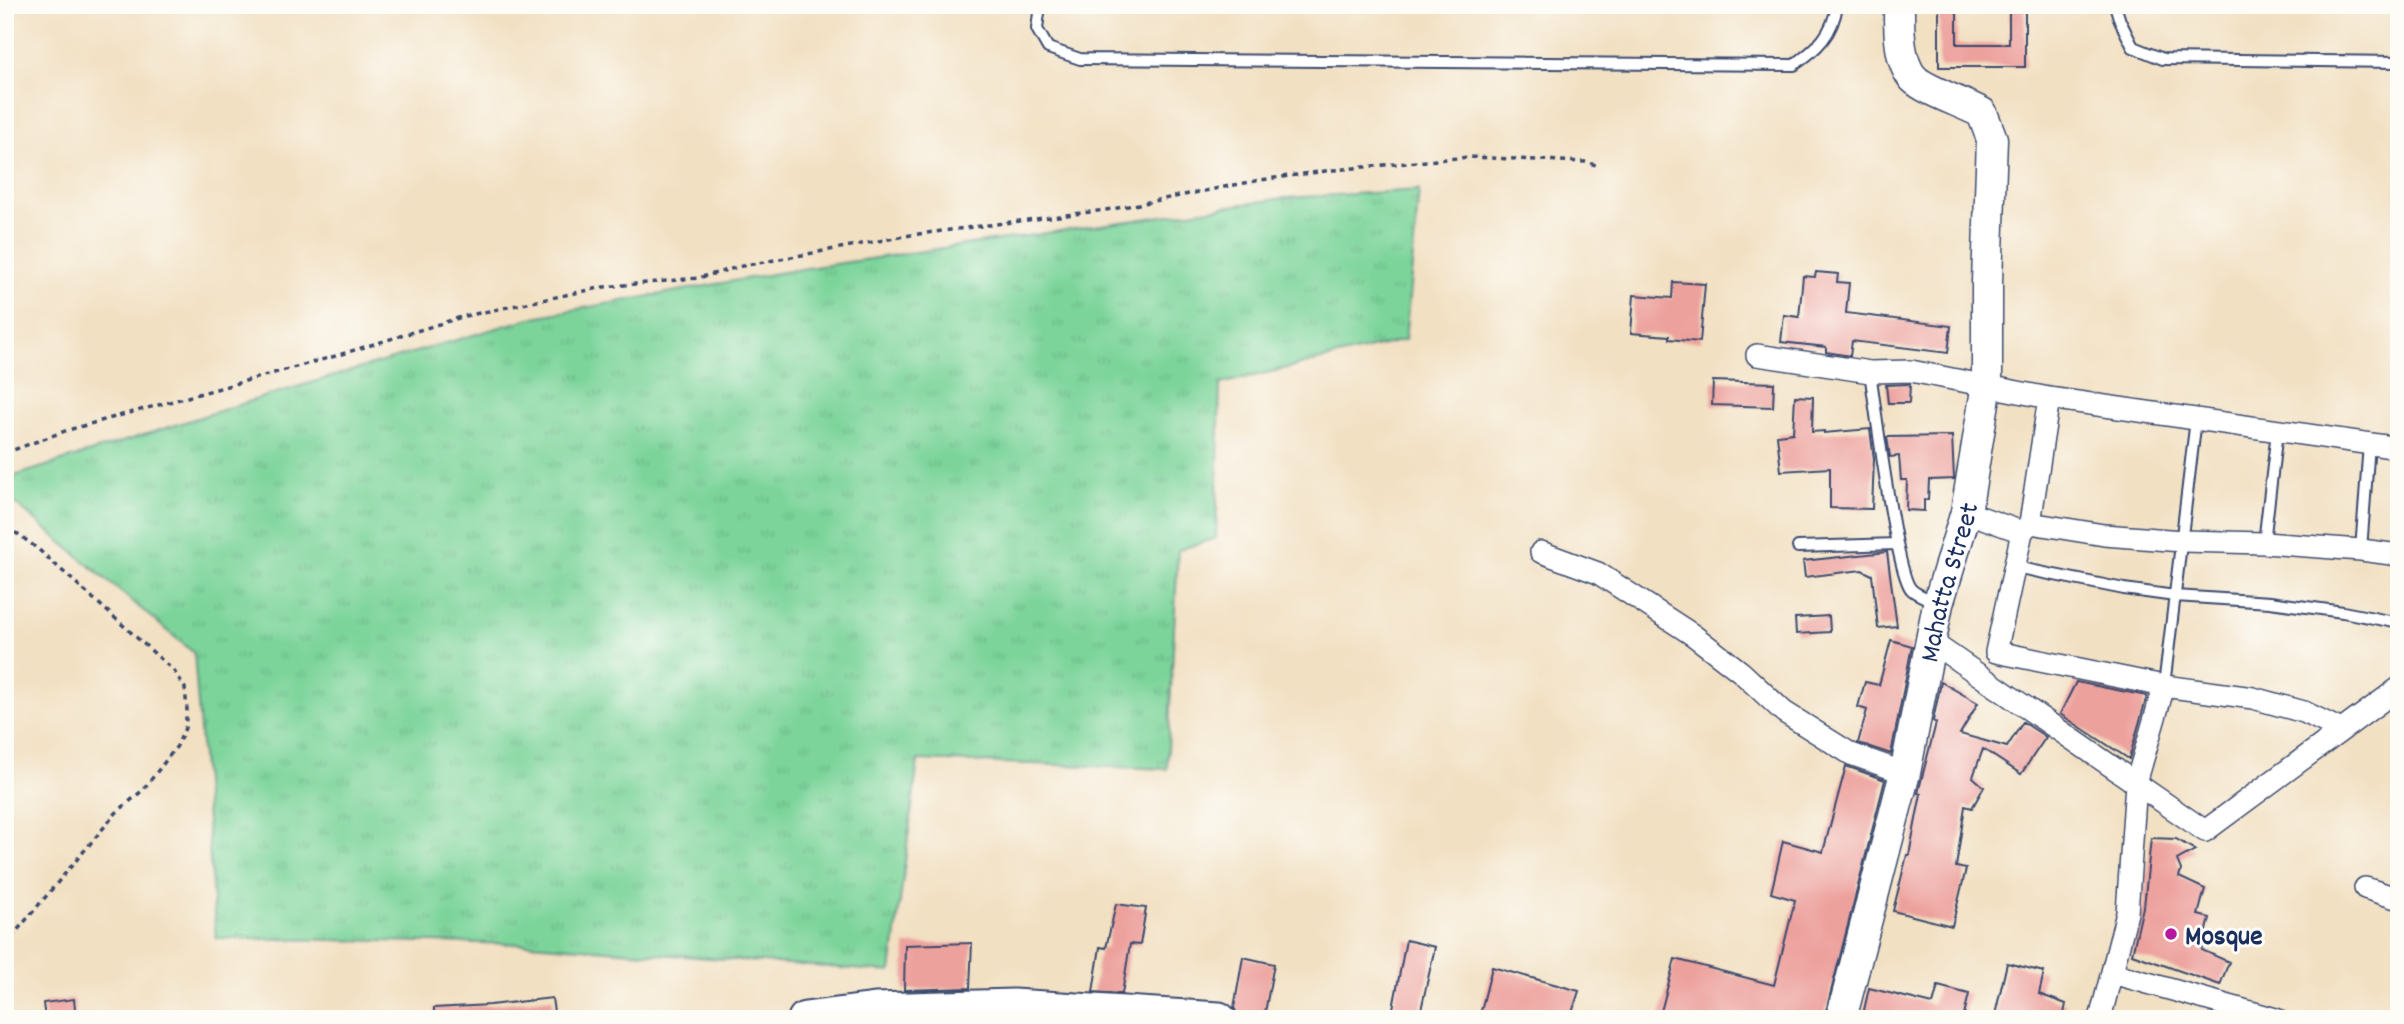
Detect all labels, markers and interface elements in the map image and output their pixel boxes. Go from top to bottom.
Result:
street label: Mahatta Street [1912,500,1992,666]
place label: Mosque [2185,919,2263,959]
marker: Mosque [2163,926,2179,942]

